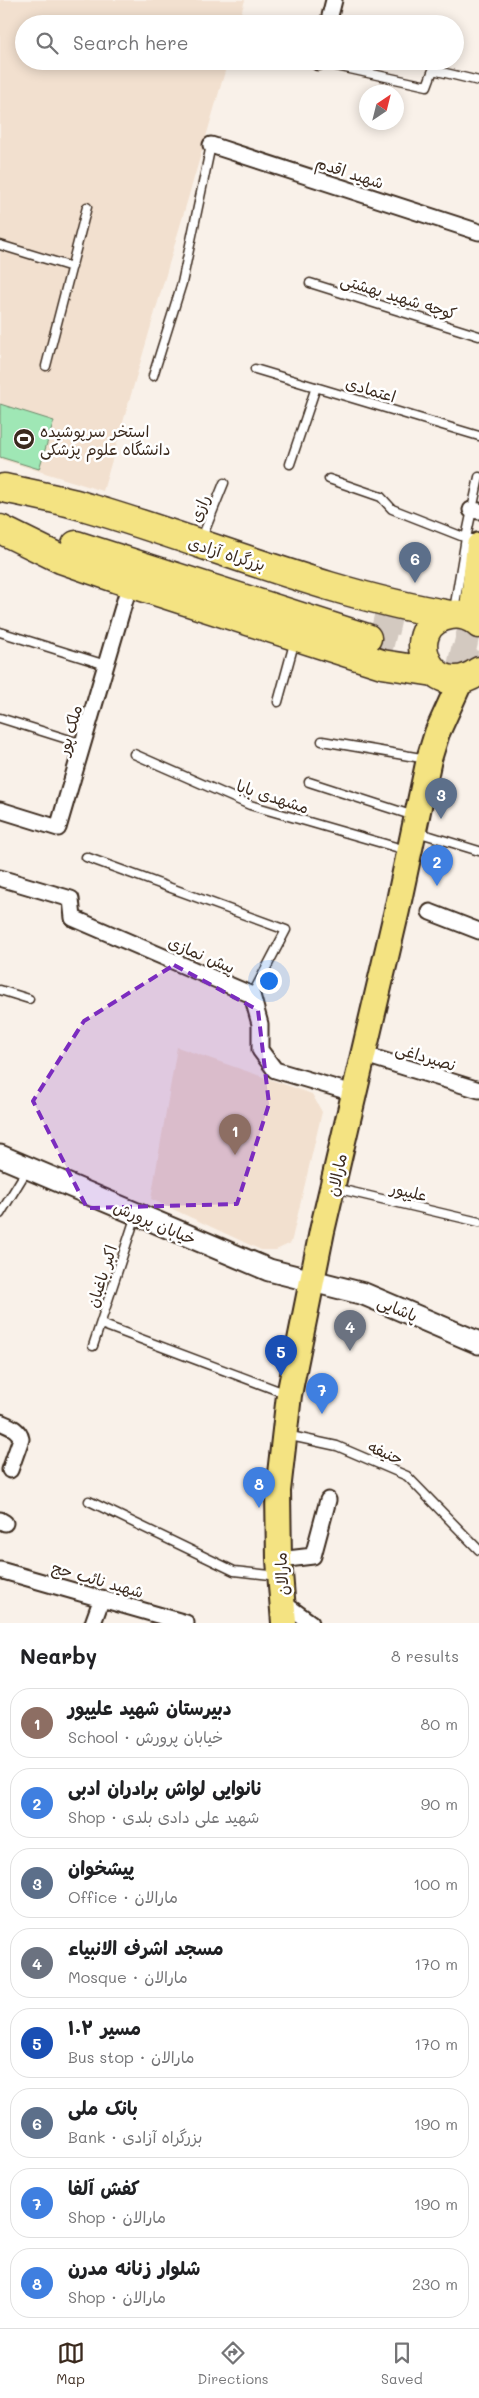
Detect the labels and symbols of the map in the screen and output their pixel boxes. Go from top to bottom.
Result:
north arrow [359,85,404,130]
street label: شهید اقدم [312,151,387,196]
street label: کوچه شهید بهشتی [338,268,460,325]
street label: اعتمادی [343,371,399,407]
place label: استخر سرپوشیده دانشگاه علوم پزشکی [40,420,170,462]
sports icon: استخر سرپوشیده دانشگاه علوم پزشکی [12,427,36,451]
street label: رازی [184,491,214,525]
street label: بزرگراه آزادی [186,531,268,575]
pin: 6 [399,542,431,583]
street label: ملک پور [51,702,87,760]
street label: مشهدی بابا [234,774,312,818]
pin: 3 [425,778,457,819]
pin: 2 [421,845,453,886]
street label: پیش نمازی [165,931,239,978]
your location [256,968,282,994]
street label: نصیرداغی [393,1037,459,1076]
pin: 1 [219,1114,251,1155]
street label: مارالان [321,1152,351,1198]
street label: علیپور [387,1176,429,1206]
street label: خیابان پرورش [110,1195,199,1250]
street label: اکبر باغبان [81,1242,121,1310]
street label: پاشایی [374,1290,421,1327]
pin: 4 [334,1310,366,1351]
pin: 5 [265,1335,297,1376]
pin: 7 [306,1373,338,1414]
street label: حنیفه [365,1435,407,1469]
pin: 8 [243,1467,275,1508]
street label: مارالان [269,1552,293,1596]
street label: شهید نائب حج [49,1556,146,1603]

